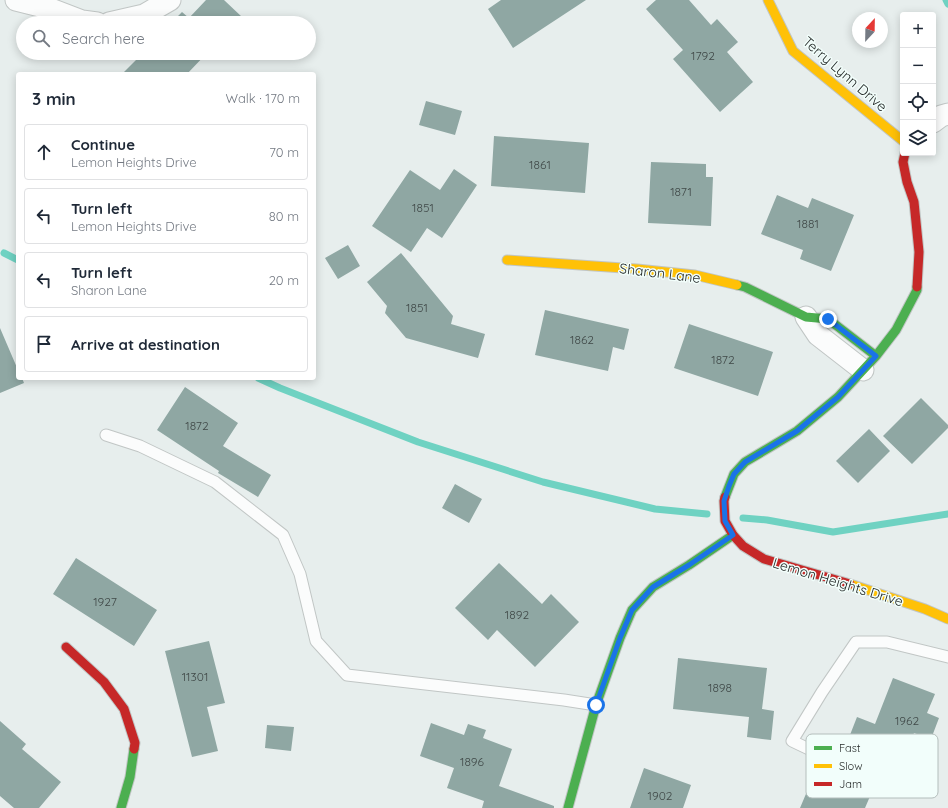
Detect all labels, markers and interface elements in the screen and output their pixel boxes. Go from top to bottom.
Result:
north arrow [852,12,888,48]
map controls [900,12,936,156]
button: + [900,12,936,48]
search box [16,16,316,60]
icon: search [30,27,52,49]
text: Search here [62,29,145,48]
street label: Terry Lynn Drive [799,32,891,116]
house number: 1792 [691,48,715,63]
button: − [900,48,936,84]
button: locate [900,84,936,120]
text: 3 min [32,88,76,109]
text: Walk · 170 m [225,90,300,106]
button: layers [900,120,936,156]
text: Continue [71,135,135,154]
icon: ahead [33,141,55,163]
text: 70 m [269,144,299,160]
text: Lemon Heights Drive [71,154,197,170]
house number: 1861 [529,157,551,172]
house number: 1871 [670,184,692,199]
text: Turn left [71,199,133,218]
house number: 1851 [412,200,434,215]
icon: left [33,205,55,227]
text: 80 m [269,208,299,224]
house number: 1881 [797,216,819,231]
text: Lemon Heights Drive [71,218,197,234]
street label: Sharon Lane [618,259,702,287]
text: Turn left [71,263,133,282]
icon: left [33,269,55,291]
text: 20 m [269,272,299,288]
text: Sharon Lane [71,282,147,298]
house number: 1851 [406,300,428,315]
route end [819,310,837,328]
house number: 1862 [570,332,594,347]
icon: arrive [33,333,55,355]
text: Arrive at destination [71,335,220,354]
house number: 1872 [711,352,735,367]
house number: 1872 [185,418,209,433]
street label: Lemon Heights Drive [771,554,905,610]
house number: 1927 [93,594,117,609]
house number: 1892 [505,607,529,622]
house number: 11301 [182,669,208,684]
house number: 1898 [708,680,732,695]
route start [587,696,605,714]
house number: 1962 [895,713,919,728]
legend [806,734,938,798]
text: Fast [839,741,861,755]
house number: 1896 [460,754,485,769]
text: Slow [839,759,863,773]
text: Jam [839,777,862,791]
house number: 1902 [648,788,673,803]

